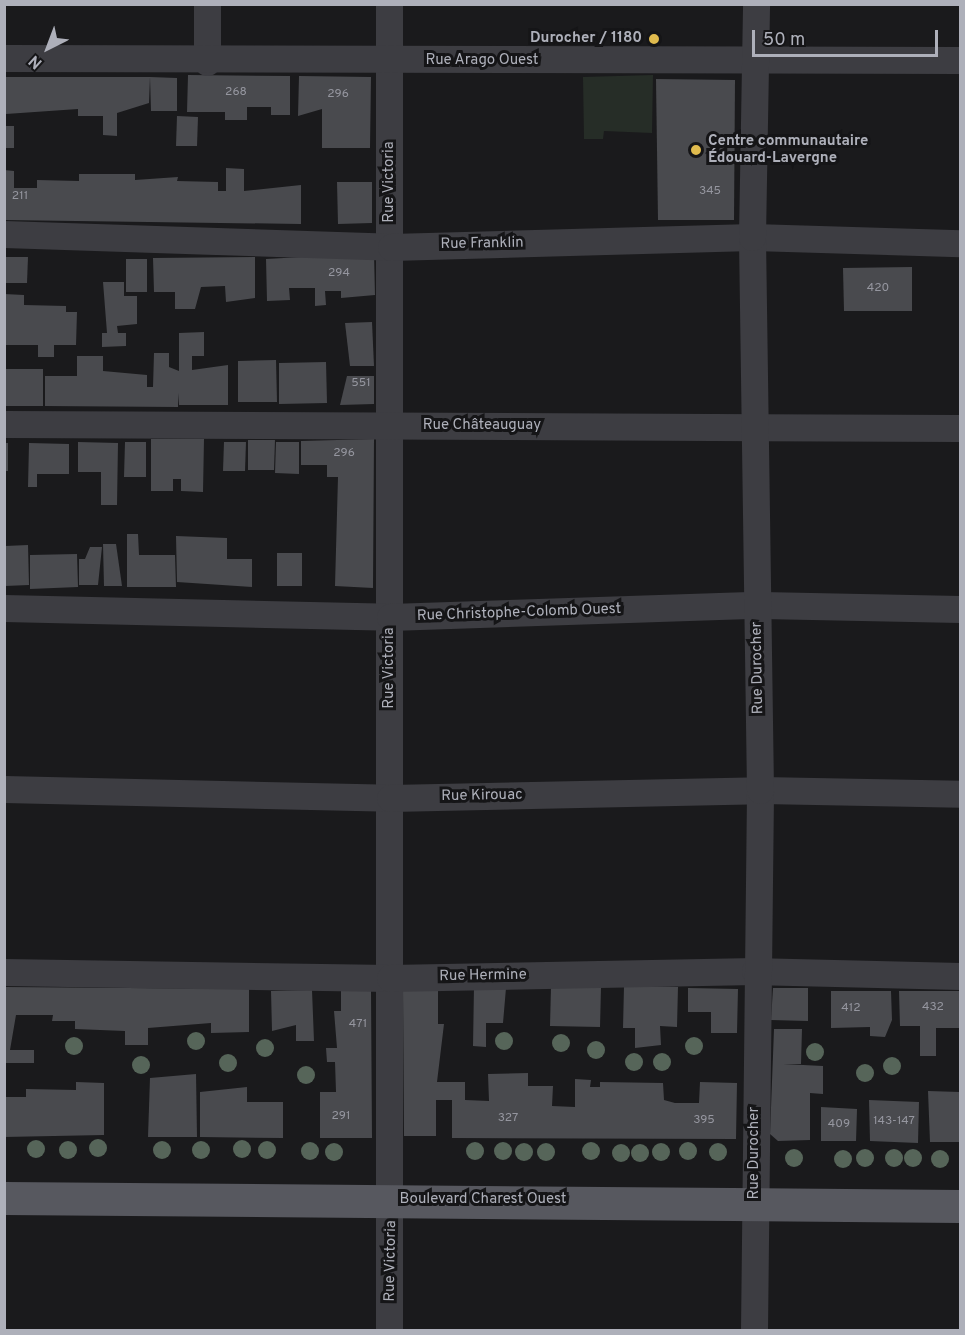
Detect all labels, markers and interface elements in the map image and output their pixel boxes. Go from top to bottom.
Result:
north arrow [18,18,78,78]
scale bar [755,18,941,56]
text: 50 m [763,29,805,52]
place label: Durocher / 1180 [530,30,642,48]
marker: Durocher / 1180 [647,32,661,46]
text: N [25,50,47,73]
street label: Rue Arago Ouest [425,52,539,70]
house number: 268 [225,86,247,100]
house number: 296 [327,88,349,102]
place label: Centre communautaire Édouard-Lavergne [708,132,868,167]
street label: Rue Victoria [381,141,399,223]
marker: Centre communautaire Édouard-Lavergne [689,143,703,157]
house number: 345 [699,185,721,199]
house number: 211 [12,190,28,204]
street label: Rue Franklin [440,234,524,254]
house number: 294 [328,267,350,281]
house number: 420 [867,282,889,296]
house number: 551 [351,377,371,391]
street label: Rue Châteauguay [423,417,541,435]
house number: 296 [333,447,355,461]
street label: Rue Christophe-Colomb Ouest [416,600,622,626]
street label: Rue Durocher [748,621,768,715]
street label: Rue Victoria [381,627,399,709]
street label: Rue Kirouac [441,786,523,806]
street label: Rue Hermine [439,966,527,986]
house number: 432 [922,1001,944,1015]
house number: 412 [841,1002,861,1016]
house number: 471 [349,1018,367,1032]
street label: Rue Durocher [746,1107,764,1199]
house number: 291 [332,1110,350,1124]
house number: 327 [498,1112,518,1126]
house number: 395 [693,1114,715,1128]
house number: 143-147 [873,1115,915,1129]
house number: 409 [828,1118,850,1132]
street label: Boulevard Charest Ouest [400,1191,566,1209]
street label: Rue Victoria [381,1220,401,1302]

